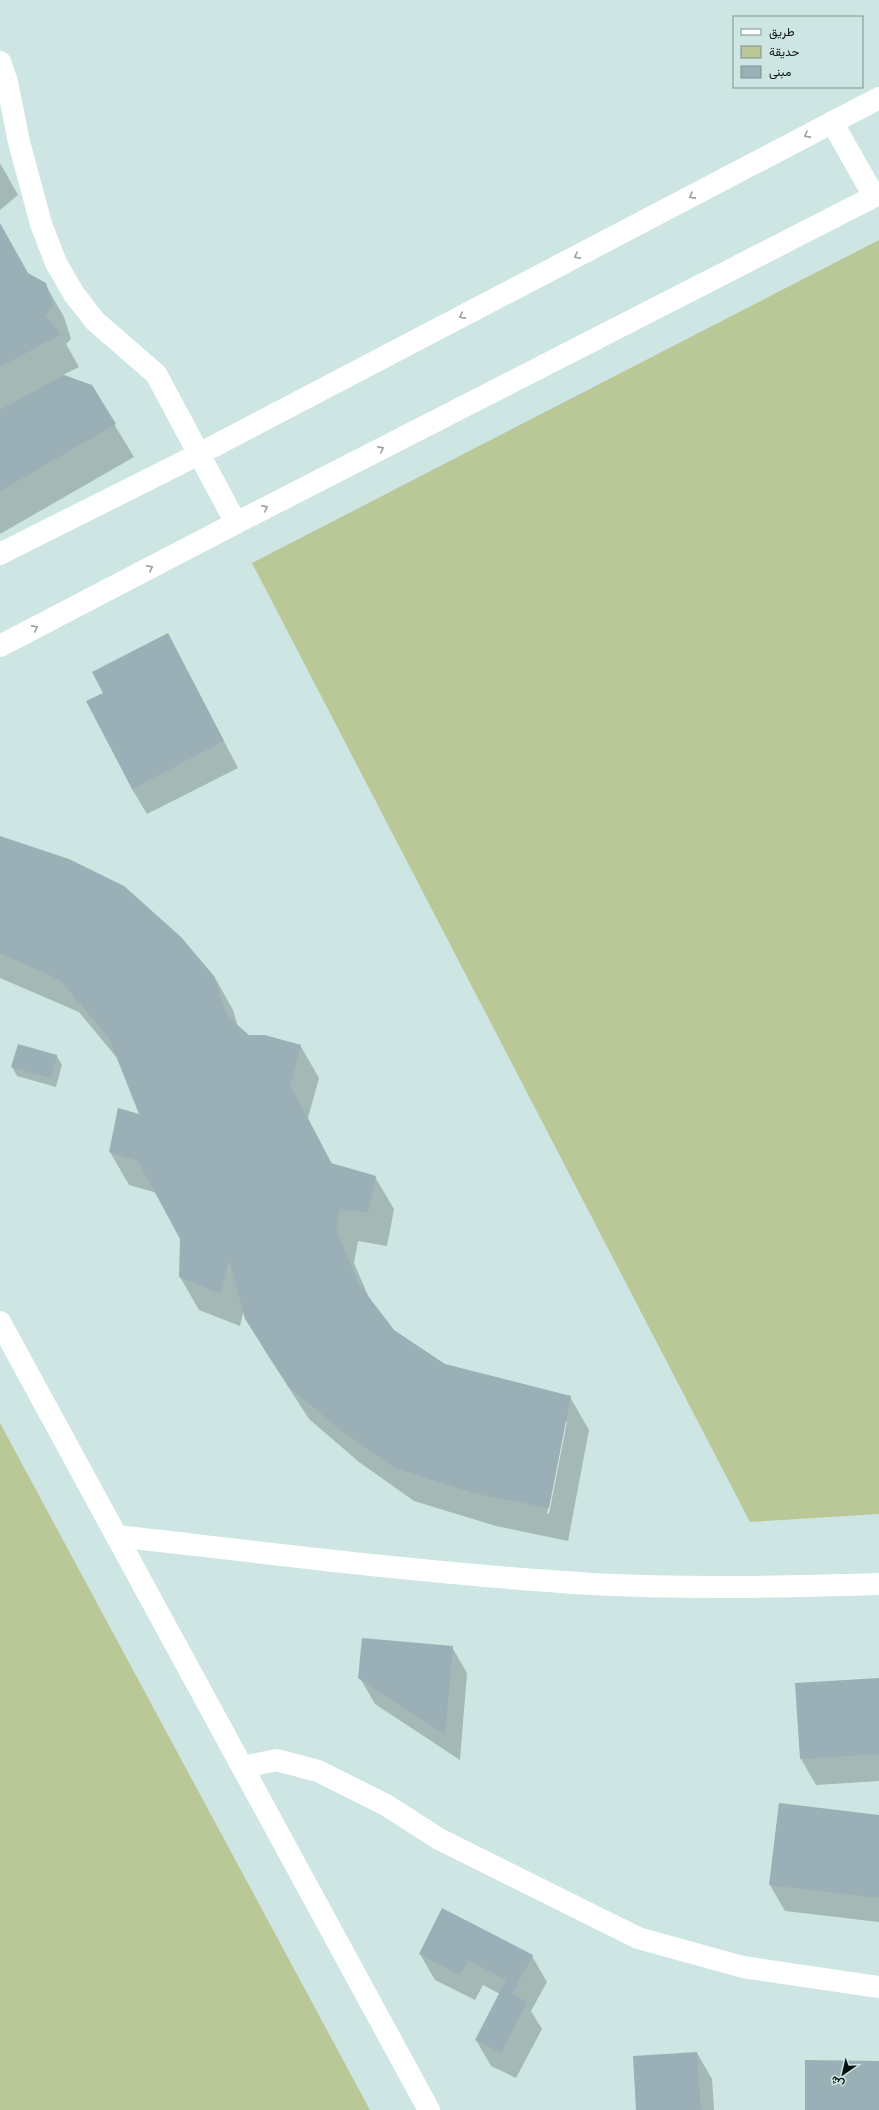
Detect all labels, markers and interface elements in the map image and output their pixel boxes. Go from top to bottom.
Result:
legend [733,16,863,88]
text: طريق [769,24,795,40]
text: حديقة [769,44,799,59]
text: مبنى [769,64,791,80]
one-way arrow [804,131,811,138]
one-way arrow [689,191,696,198]
one-way arrow [574,251,581,259]
one-way arrow [459,312,466,319]
one-way arrow [377,446,384,453]
one-way arrow [261,505,268,513]
one-way arrow [146,565,153,573]
one-way arrow [30,625,38,633]
north arrow [823,2054,863,2094]
text: ش [828,2073,847,2092]

